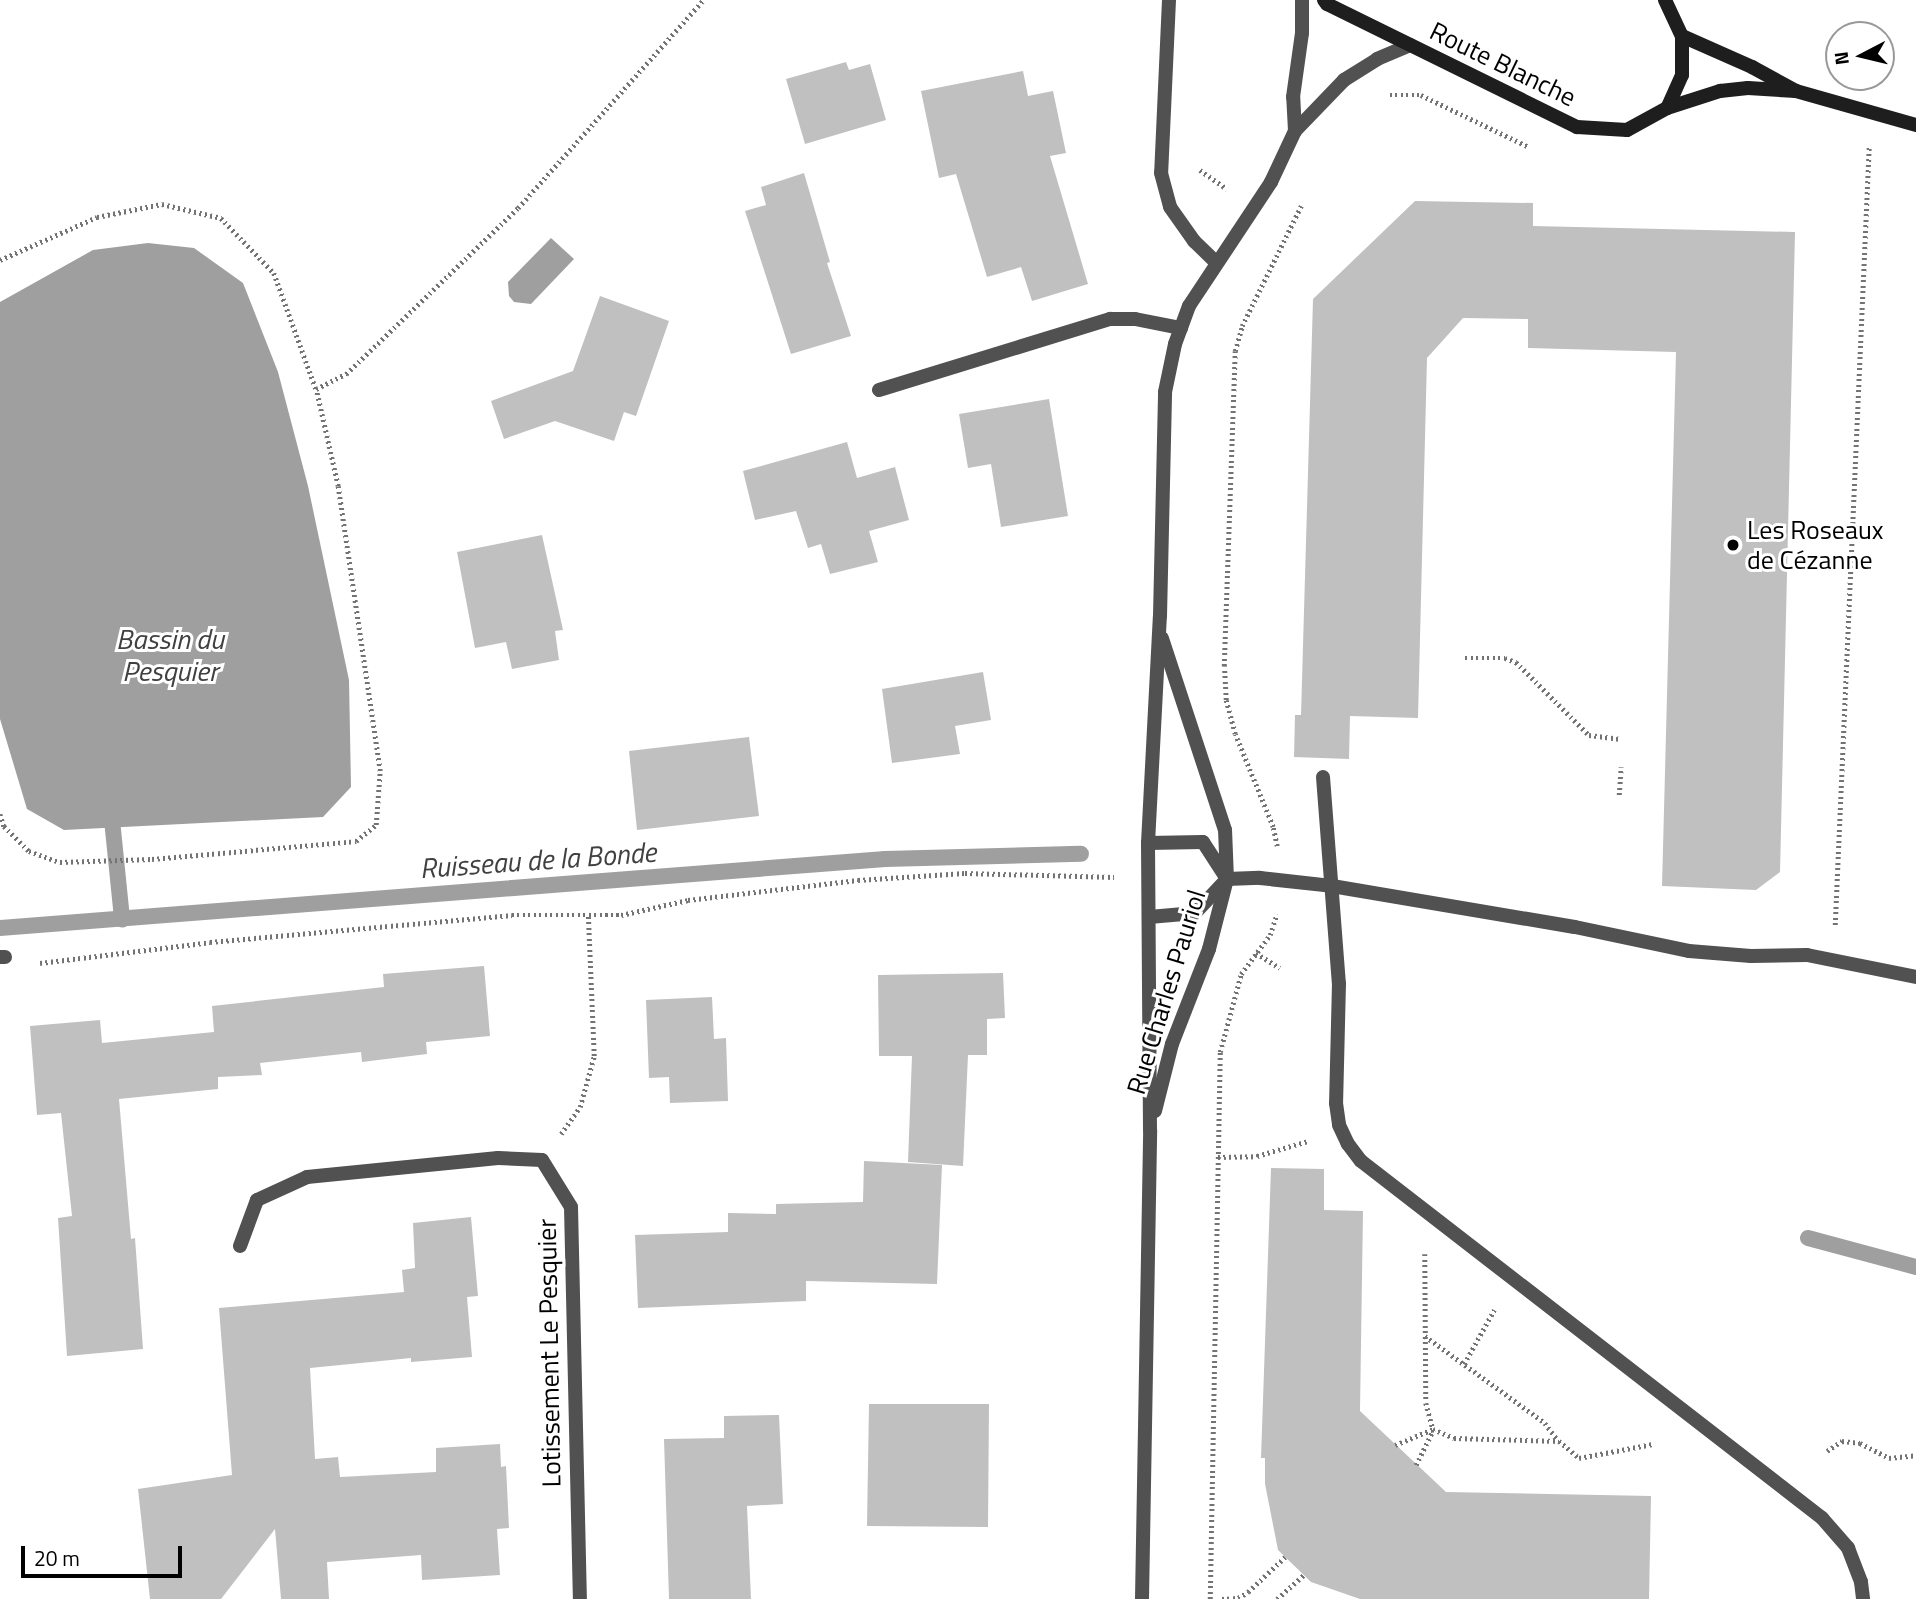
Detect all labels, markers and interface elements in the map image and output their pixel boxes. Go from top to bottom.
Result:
street label: Route Blanche [1425,15,1581,113]
north arrow [1825,21,1895,91]
text: N [1825,50,1856,67]
place label: Les Roseaux de Cézanne [1747,514,1884,576]
marker: Les Roseaux de Cézanne [1725,537,1741,553]
water label: Bassin du Pesquier [116,622,224,688]
water label: Ruisseau de la Bonde [419,835,657,885]
street label: Rue Charles Pauriol [1120,886,1212,1098]
street label: Lotissement Le Pesquier [531,1218,567,1488]
scale bar [24,1532,186,1576]
text: 20 m [34,1542,80,1574]

